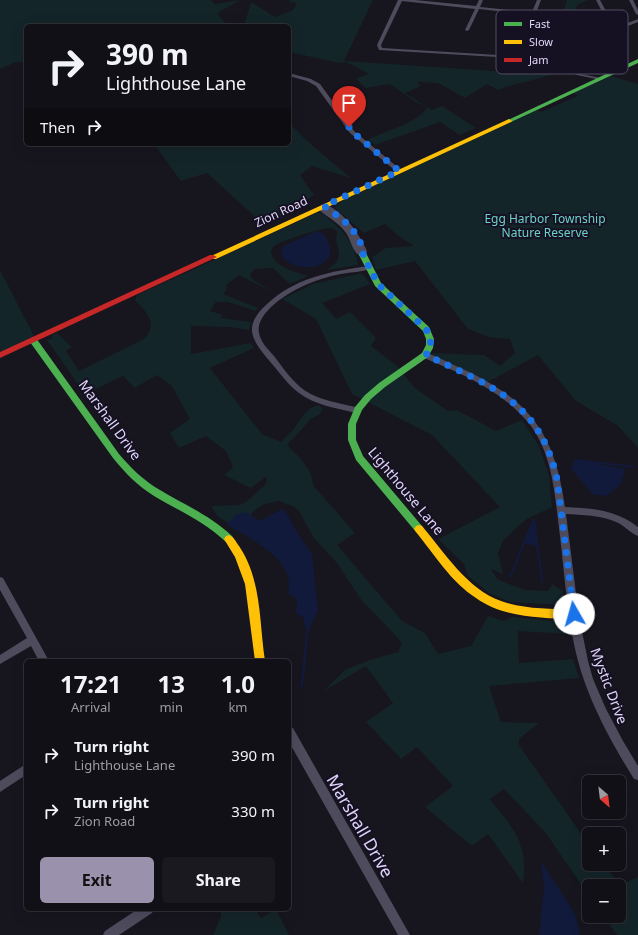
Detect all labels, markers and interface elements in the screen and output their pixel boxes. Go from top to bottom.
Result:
legend [496,10,628,74]
text: Fast [529,16,550,31]
text: Slow [529,34,553,49]
text: 390 m [106,35,189,73]
icon: right [40,40,92,92]
text: Jam [528,52,548,67]
text: Lighthouse Lane [106,71,246,95]
pin [332,86,366,127]
icon: arrive [338,92,360,114]
icon: right [83,116,105,138]
text: Then [40,117,75,137]
street label: Zion Road [252,192,310,231]
park label: Egg Harbor Township Nature Reserve [484,210,606,241]
street label: Marshall Drive [75,376,146,464]
street label: Lighthouse Lane [364,443,449,539]
position arrow [553,593,595,635]
street label: Mystic Drive [586,645,633,727]
text: 17:21 [60,667,122,700]
text: 13 [157,667,185,700]
text: 1.0 [221,667,255,700]
text: Arrival [71,698,111,716]
text: min [159,698,183,716]
text: km [228,698,248,716]
text: Turn right [74,736,149,756]
icon: right [40,744,62,766]
text: 390 m [231,745,275,765]
text: Lighthouse Lane [74,756,175,774]
street label: Marshall Drive [322,770,399,881]
north arrow [582,775,626,819]
map controls [582,775,626,923]
text: Turn right [74,792,149,812]
icon: right [40,800,62,822]
text: 330 m [231,801,275,821]
text: Zion Road [74,812,135,830]
button: + [582,827,626,871]
button: Exit [40,857,154,903]
button: Share [162,857,275,903]
button: − [582,879,626,923]

